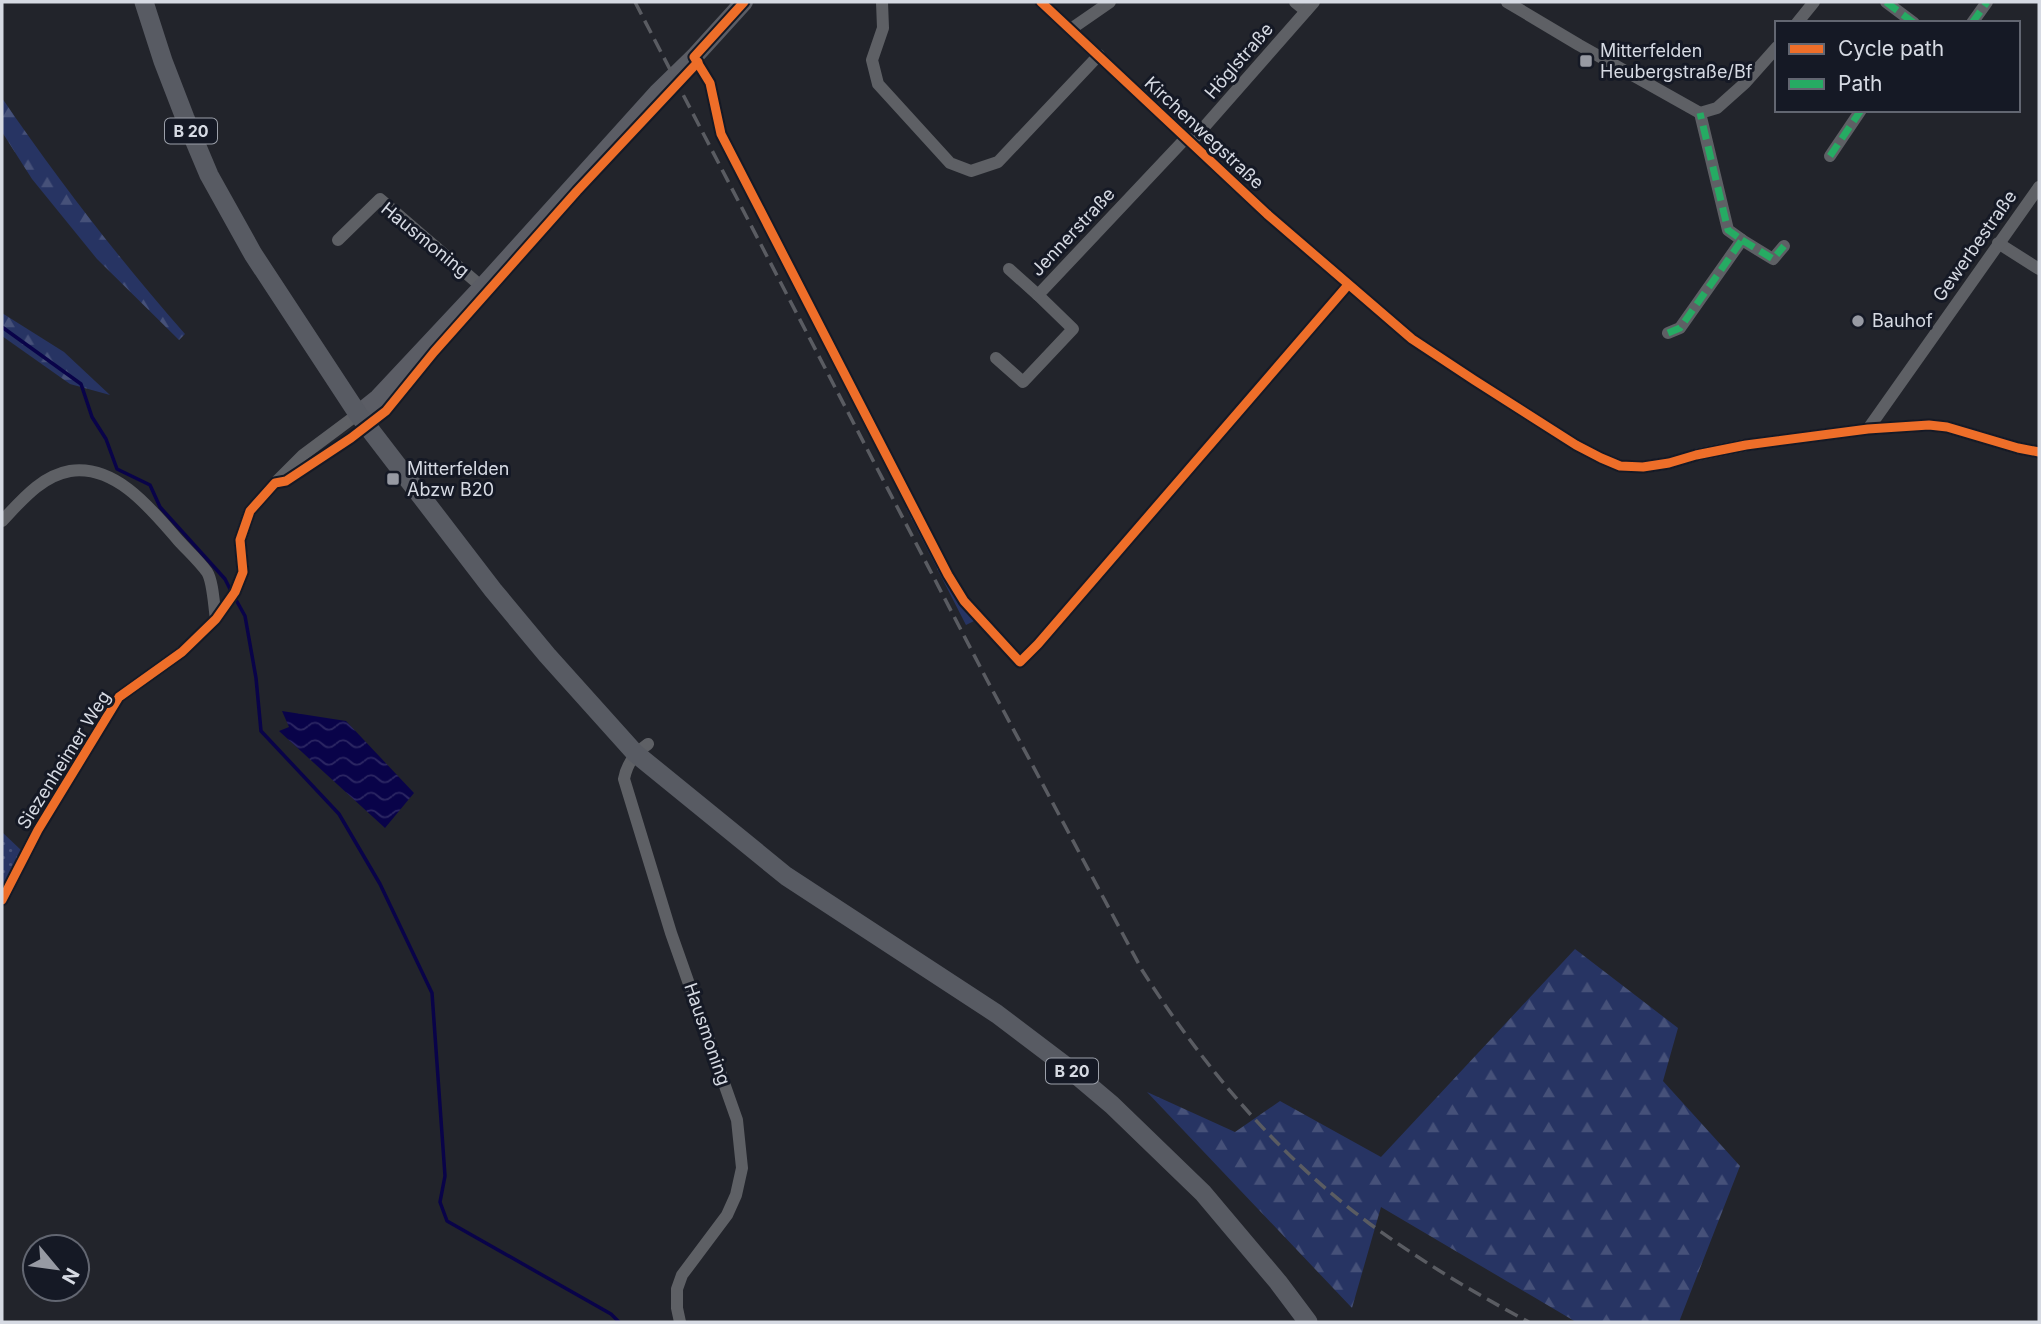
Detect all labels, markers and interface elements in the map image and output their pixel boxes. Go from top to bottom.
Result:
street label: Höglstraße [1200,19,1277,103]
legend [1775,21,2020,112]
text: Cycle path [1838,36,1944,61]
place label: Mitterfelden Heubergstraße/Bf [1600,40,1753,82]
marker: Mitterfelden Heubergstraße/Bf [1578,53,1594,69]
text: Path [1838,71,1883,96]
street label: Kirchenwegstraße [1140,72,1268,193]
road number: B 20 [165,119,217,144]
street label: Jennerstraße [1026,183,1119,280]
street label: Gewerbestraße [1928,186,2021,305]
street label: Hausmoning [377,198,473,281]
place label: Bauhof [1872,310,1933,331]
marker: Bauhof [1850,313,1866,329]
place label: Mitterfelden Abzw B20 [407,458,509,500]
marker: Mitterfelden Abzw B20 [385,471,401,487]
street label: Siezenheimer Weg [13,687,115,833]
street label: Hausmoning [680,980,735,1088]
road number: B 20 [1046,1058,1098,1084]
north arrow [21,1233,91,1303]
text: N [57,1264,84,1288]

